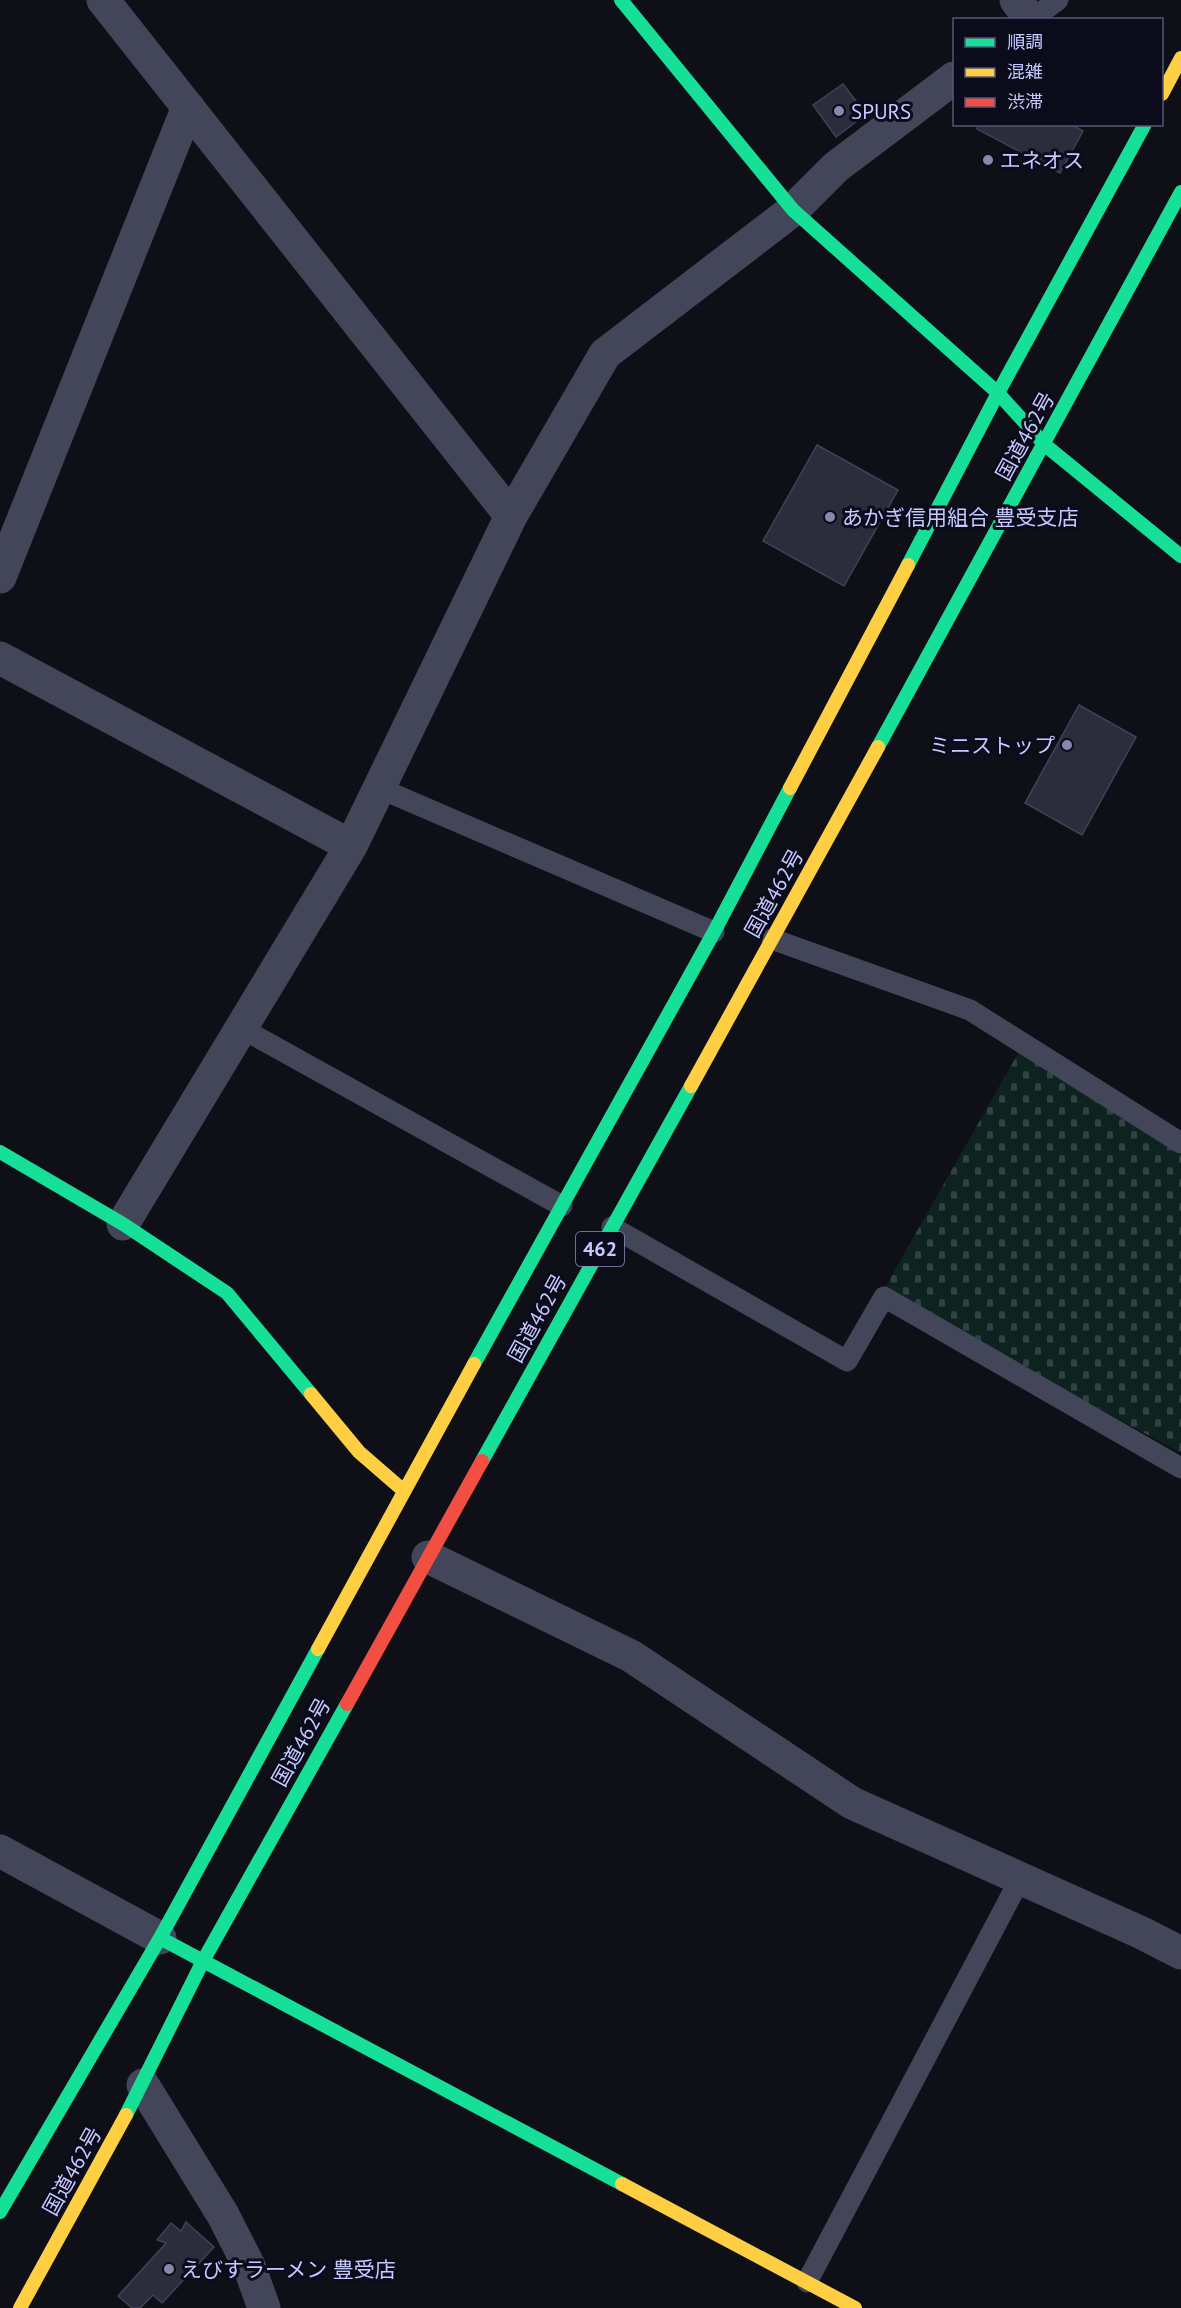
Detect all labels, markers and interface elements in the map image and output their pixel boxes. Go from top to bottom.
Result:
legend [953,18,1163,126]
text: 順調 [1007,30,1043,53]
text: 混雑 [1007,60,1043,83]
text: 渋滞 [1007,90,1043,113]
place label: SPURS [851,98,911,125]
marker: SPURS [832,104,846,118]
place label: エネオス [1000,147,1084,174]
marker: エネオス [981,153,995,167]
street label: 国道462号 [990,387,1060,485]
place label: あかぎ信用組合 豊受支店 [842,504,1079,531]
marker: あかぎ信用組合 豊受支店 [823,510,837,524]
place label: ミニストップ [929,732,1055,759]
marker: ミニストップ [1060,738,1074,752]
street label: 国道462号 [739,844,809,942]
road number: 462 [576,1232,624,1266]
street label: 国道462号 [502,1269,572,1367]
street label: 国道462号 [266,1693,336,1791]
street label: 国道462号 [37,2122,107,2220]
place label: えびすラーメン 豊受店 [181,2256,396,2283]
marker: えびすラーメン 豊受店 [162,2262,176,2276]

